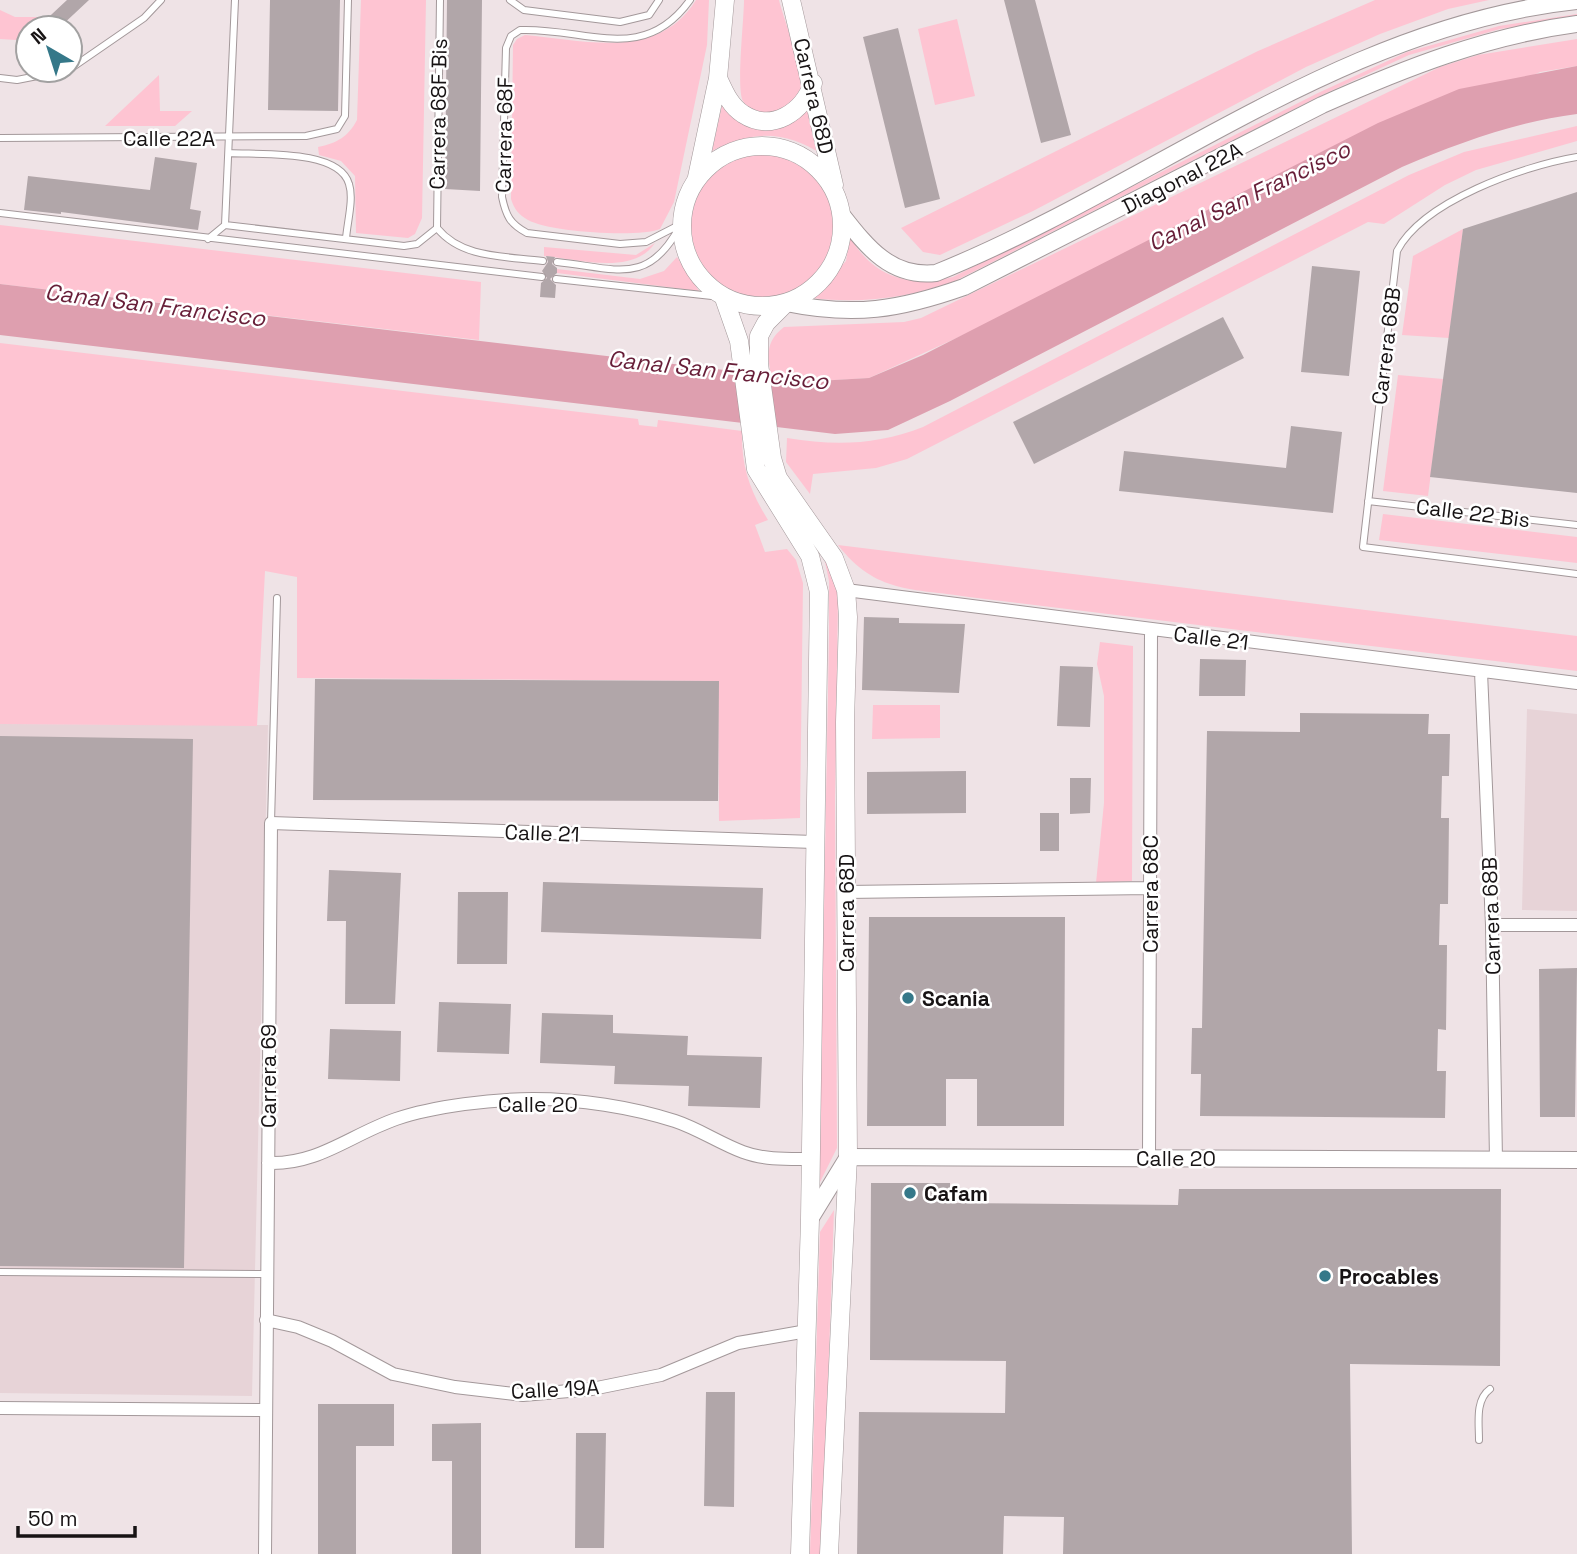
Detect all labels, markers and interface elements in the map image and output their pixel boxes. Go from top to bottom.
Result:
north arrow [14,14,84,84]
text: N [26,22,51,50]
street label: Carrera 68D [788,35,840,157]
street label: Carrera 68F Bis [423,38,453,190]
street label: Carrera 68F [489,77,519,193]
street label: Calle 22A [123,125,215,152]
water label: Canal San Francisco [1143,134,1356,258]
street label: Diagonal 22A [1117,136,1247,220]
water label: Canal San Francisco [43,277,268,333]
street label: Carrera 68B [1365,286,1407,406]
water label: Canal San Francisco [606,343,831,397]
street label: Calle 22 Bis [1415,493,1531,533]
street label: Calle 21 [1172,620,1250,656]
street label: Calle 21 [504,818,580,848]
street label: Carrera 68C [1137,835,1164,953]
street label: Carrera 68D [833,854,860,972]
street label: Carrera 68B [1475,856,1507,976]
place label: Scania [922,985,990,1012]
marker: Scania [900,990,916,1006]
street label: Carrera 69 [255,1024,282,1128]
street label: Calle 20 [498,1091,578,1118]
street label: Calle 20 [1136,1145,1216,1172]
place label: Cafam [924,1180,988,1207]
marker: Cafam [902,1185,918,1201]
place label: Procables [1339,1263,1439,1290]
marker: Procables [1317,1268,1333,1284]
street label: Calle 19A [510,1373,600,1405]
scale bar [18,1494,135,1538]
text: 50 m [28,1505,78,1532]

